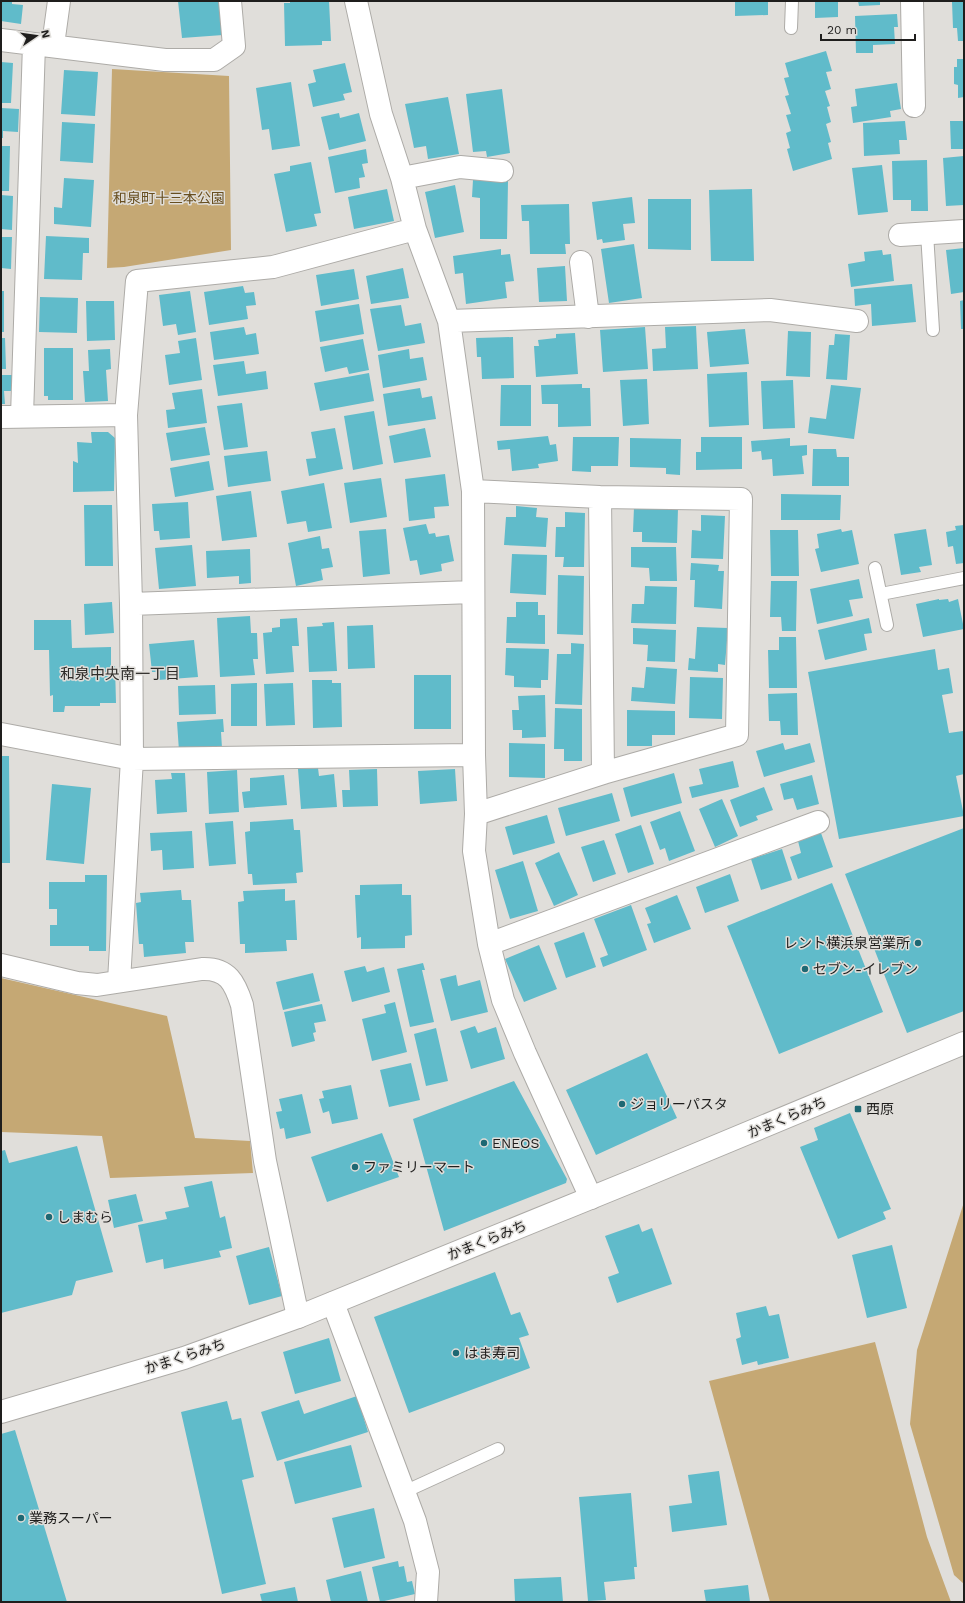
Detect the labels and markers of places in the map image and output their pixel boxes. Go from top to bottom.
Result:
place label: レント横浜泉営業所 [784,935,910,951]
marker: レント横浜泉営業所 [913,938,923,948]
place label: セブン-イレブン [813,961,918,977]
marker: セブン-イレブン [800,964,810,974]
place label: ジョリーパスタ [630,1096,728,1112]
marker: ジョリーパスタ [617,1099,627,1109]
place label: 西原 [866,1101,894,1117]
marker: 西原 [853,1104,863,1114]
place label: ENEOS [492,1135,539,1151]
marker: ENEOS [479,1138,489,1148]
place label: ファミリーマート [363,1159,475,1175]
marker: ファミリーマート [350,1162,360,1172]
place label: しまむら [57,1209,113,1225]
marker: しまむら [44,1212,54,1222]
place label: はま寿司 [464,1345,520,1361]
marker: はま寿司 [451,1348,461,1358]
place label: 業務スーパー [29,1510,113,1526]
marker: 業務スーパー [16,1513,26,1523]

